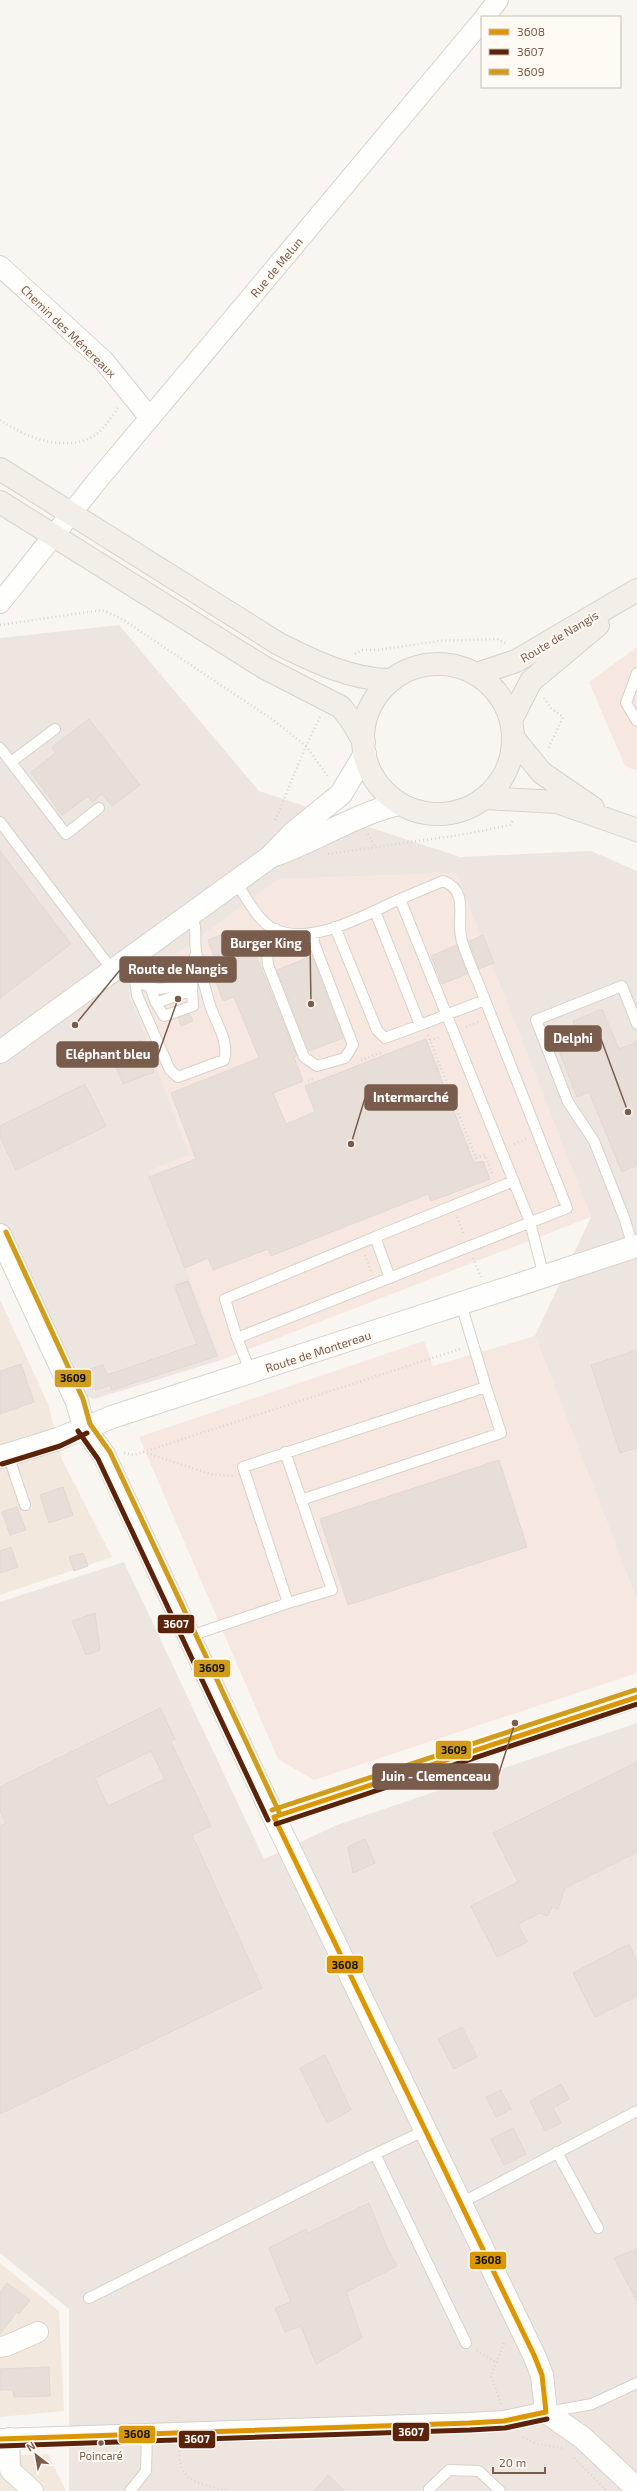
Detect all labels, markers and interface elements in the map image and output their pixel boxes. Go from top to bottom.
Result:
legend [481,16,621,88]
text: 3608 [517,24,545,38]
text: 3607 [517,44,544,58]
text: 3609 [517,64,545,78]
street label: Rue de Melun [247,234,305,300]
street label: Chemin des Ménereaux [19,282,120,381]
street label: Route de Nangis [517,607,601,665]
callout: Burger King [222,931,310,956]
text: Burger King [230,935,302,951]
callout: Route de Nangis [120,957,236,982]
text: Route de Nangis [128,961,228,977]
callout: Delphi [545,1026,601,1051]
text: Delphi [553,1030,593,1046]
callout: Eléphant bleu [57,1042,158,1067]
text: Eléphant bleu [65,1046,151,1062]
callout: Intermarché [365,1085,457,1110]
text: Intermarché [373,1089,449,1105]
street label: Route de Montereau [263,1327,373,1375]
line badge: 3609 [54,1369,92,1388]
text: 3609 [60,1371,86,1384]
line badge: 3607 [157,1614,195,1634]
text: 3607 [163,1617,189,1630]
line badge: 3609 [193,1659,231,1678]
text: 3609 [199,1661,225,1674]
line badge: 3609 [435,1740,472,1760]
text: 3609 [441,1743,467,1756]
callout: Juin - Clemenceau [373,1764,498,1789]
text: Juin - Clemenceau [381,1768,491,1784]
line badge: 3608 [326,1955,364,1974]
text: 3608 [332,1958,358,1971]
line badge: 3608 [469,2251,507,2270]
text: 3608 [475,2253,501,2266]
line badge: 3607 [392,2422,430,2442]
line badge: 3608 [118,2425,156,2444]
text: 3607 [398,2425,424,2438]
text: 3608 [124,2427,150,2440]
line badge: 3607 [178,2430,216,2449]
text: 3607 [184,2432,210,2445]
north arrow [16,2435,56,2475]
text: N [24,2438,37,2454]
marker: Poincaré [96,2438,106,2448]
place label: Poincaré [79,2449,123,2462]
scale bar [493,2449,545,2475]
text: 20 m [499,2455,526,2469]

